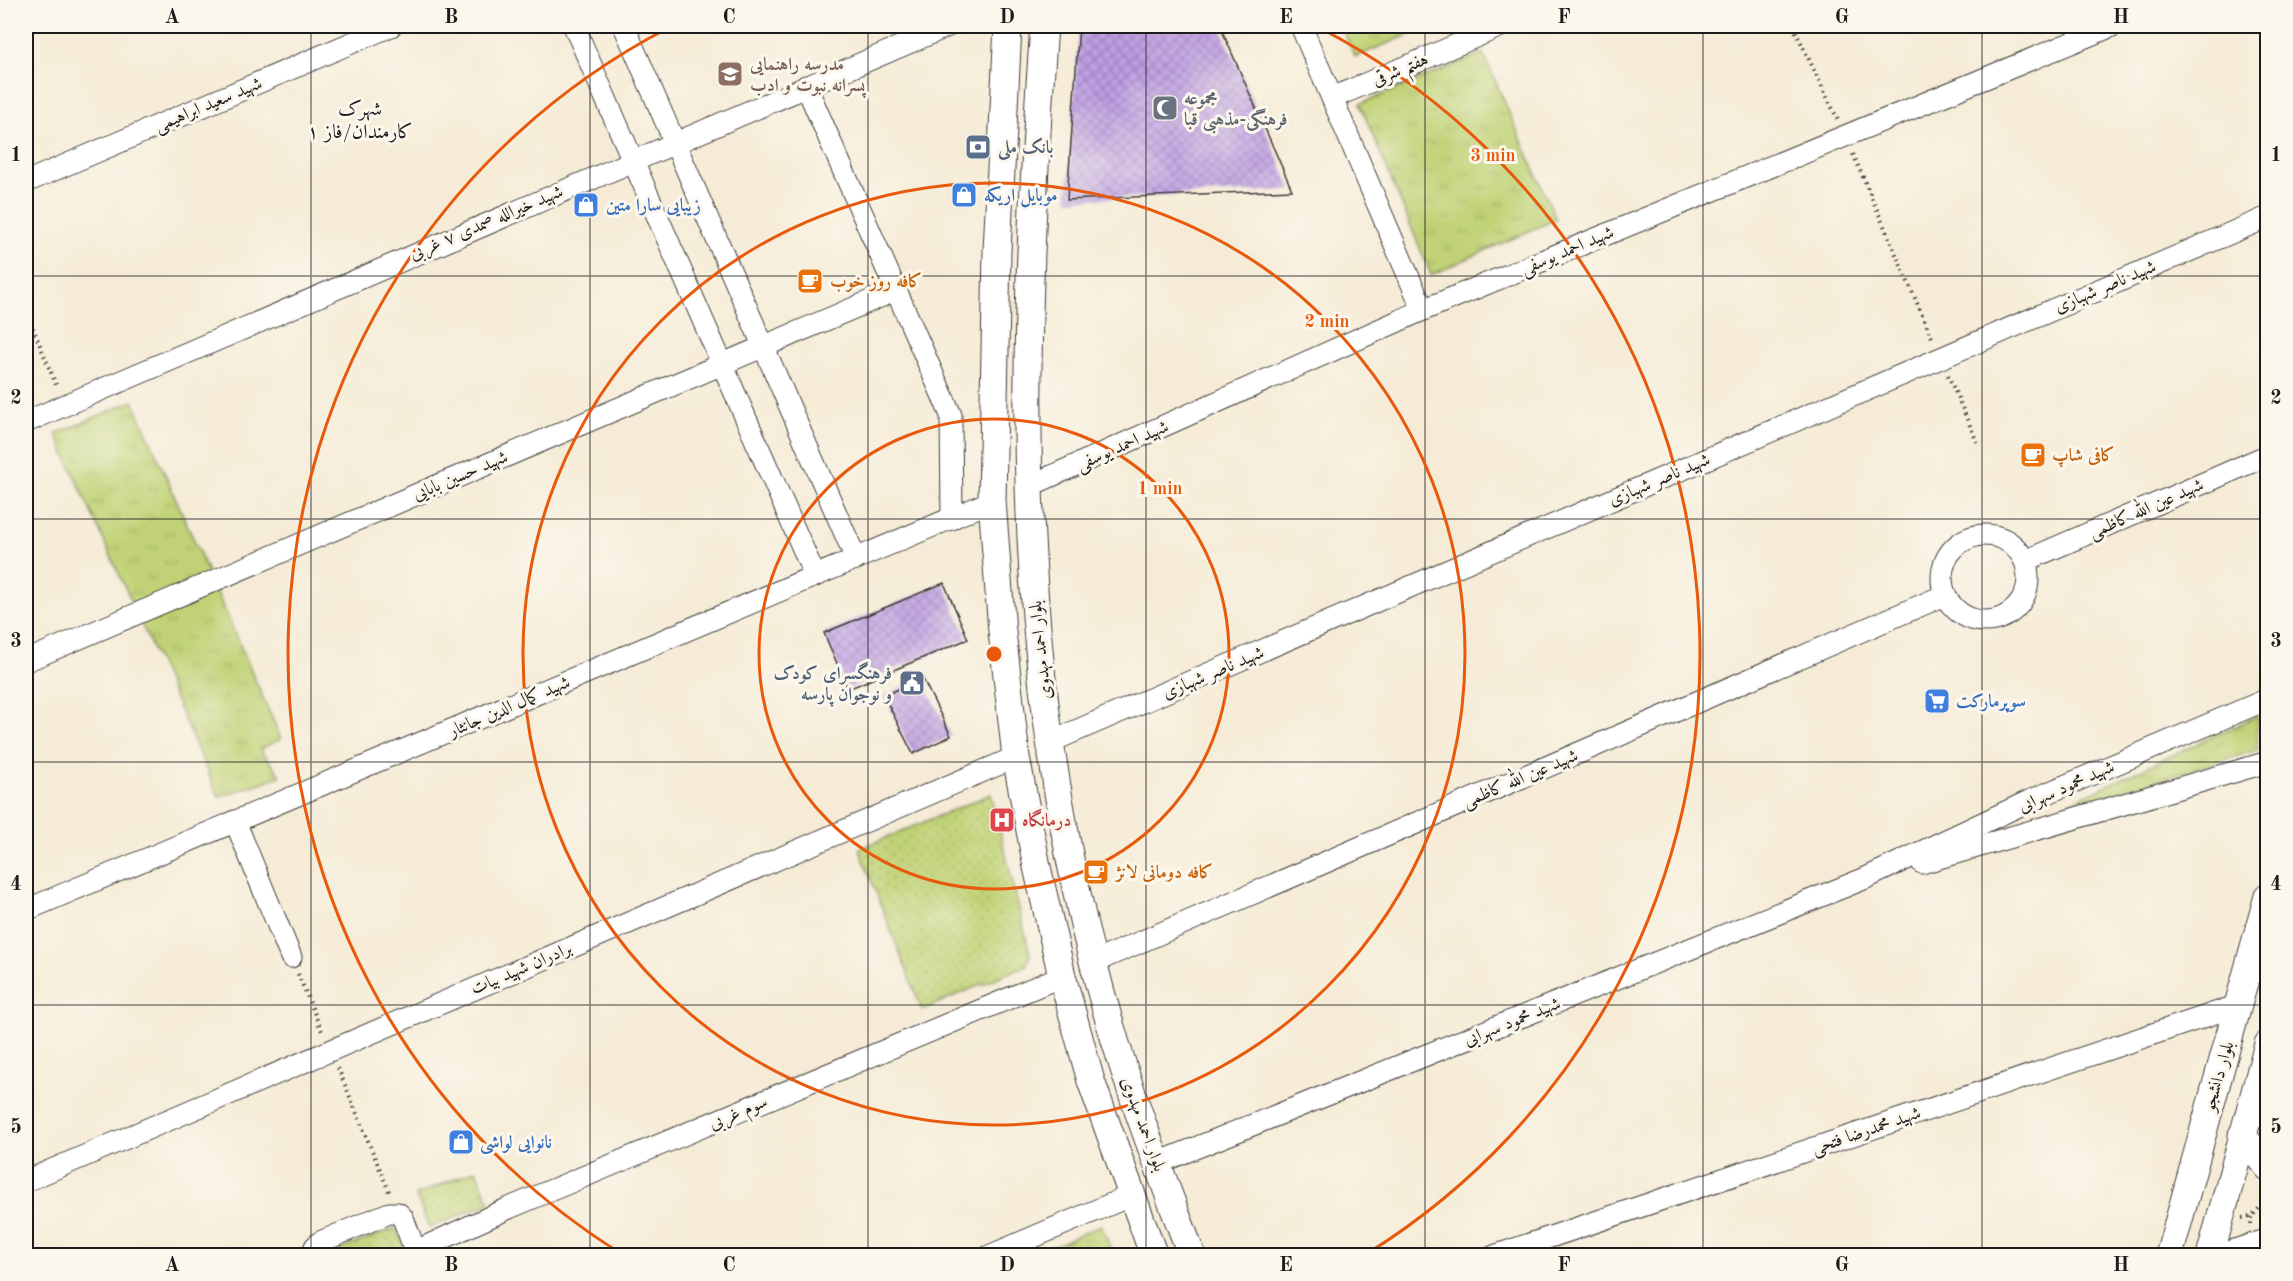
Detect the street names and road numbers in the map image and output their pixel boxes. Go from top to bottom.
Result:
street label: هفتم شرقی [1369,49,1434,97]
street label: شهید سعید ابراهیمی [152,74,266,137]
street label: شهید خیرالله صمدی ۷ غربی [407,182,567,266]
street label: شهید احمد یوسفی [1518,223,1618,281]
street label: شهید ناصر شهبازی [2052,257,2160,318]
street label: شهید احمد یوسفی [1074,418,1173,477]
street label: شهید حسین بابایی [410,448,511,506]
street label: شهید ناصر شهبازی [1606,450,1714,511]
street label: شهید عین الله کاظمی [2084,470,2207,544]
street label: بلوار احمد مهدوی [1027,599,1057,700]
street label: شهید ناصر شهبازی [1160,643,1268,704]
street label: شهید کمال الدین جانثار [444,672,573,743]
street label: شهید عین الله کاظمی [1458,741,1581,813]
street label: شهید محمود سهرابی [2016,758,2118,819]
street label: برادران شهید بیات [468,940,575,1000]
street label: شهید محمود سهرابی [1461,994,1564,1052]
street label: بلوار دانشجو [2200,1039,2238,1115]
street label: بلوار احمد مهدوی [1116,1075,1169,1175]
street label: سوم غربی [707,1093,773,1139]
street label: شهید محمدرضا فتحی [1809,1104,1924,1160]

